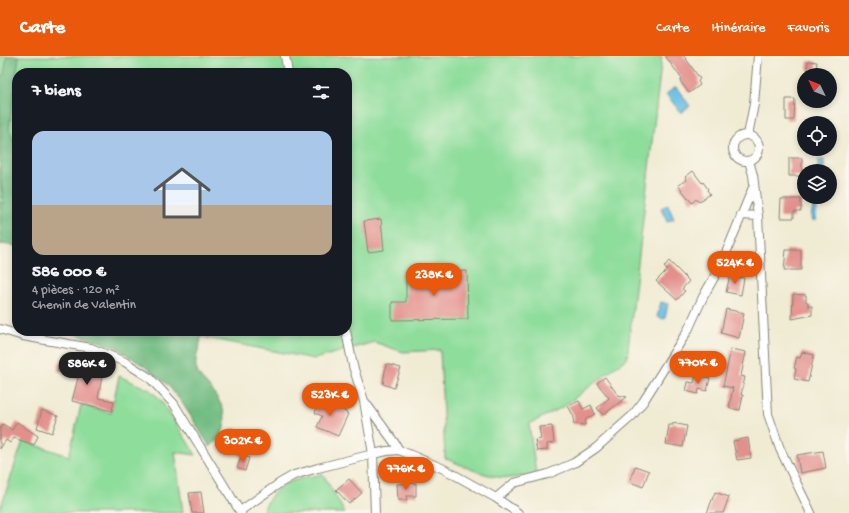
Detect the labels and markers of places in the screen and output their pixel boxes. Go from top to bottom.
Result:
pin: 524K € [702,251,768,285]
pin: 238K € [401,263,467,297]
pin: 770K € [665,351,731,385]
pin: 586K € [54,352,120,386]
pin: 523K € [297,383,363,417]
pin: 302K € [210,429,276,463]
pin: 776K € [373,457,439,491]

